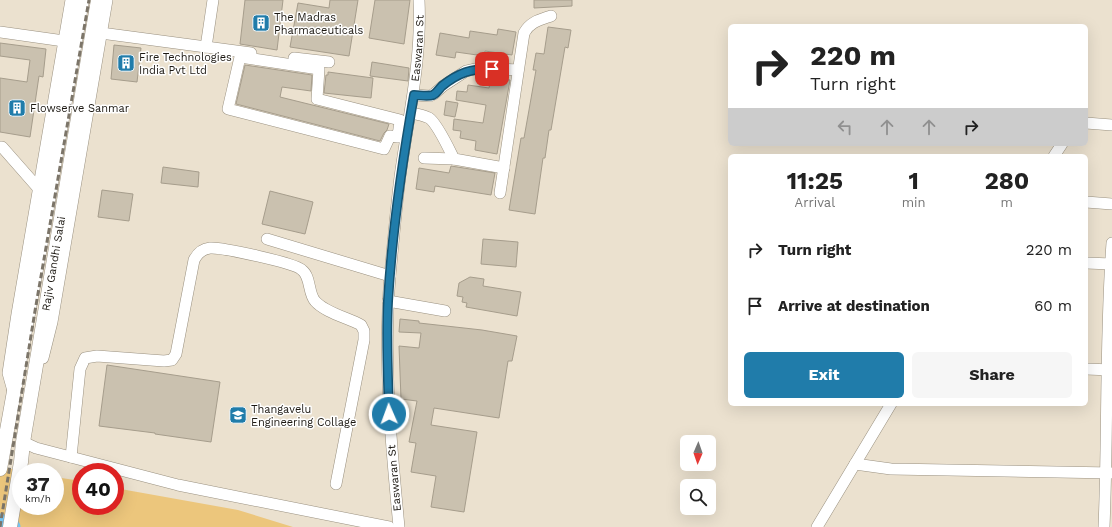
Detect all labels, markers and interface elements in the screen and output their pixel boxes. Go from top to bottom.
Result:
place label: The Madras Pharmaceuticals [274,11,364,37]
building icon: The Madras Pharmaceuticals [251,13,271,33]
street label: Easwaran St [409,15,426,82]
text: 220 m [810,39,896,72]
icon: right [744,40,796,92]
place label: Fire Technologies India Pvt Ltd [139,51,232,77]
pin [475,52,509,86]
building icon: Fire Technologies India Pvt Ltd [116,53,136,73]
icon: arrive [481,58,503,80]
text: Turn right [810,73,896,94]
building icon: Flowserve Sanmar [7,98,27,118]
place label: Flowserve Sanmar [30,102,130,115]
icon: left [834,116,856,138]
icon: ahead [876,116,898,138]
icon: ahead [918,116,940,138]
icon: right [960,116,982,138]
text: 11:25 [787,167,843,195]
text: 1 [909,167,919,195]
text: 280 [984,167,1029,195]
text: Arrival [795,195,835,210]
text: min [902,195,926,210]
text: m [1001,195,1013,210]
street label: Rajiv Gandhi Salai [39,215,68,312]
icon: right [744,239,766,261]
text: Turn right [778,241,851,259]
text: 220 m [1026,241,1072,259]
icon: arrive [744,295,766,317]
text: Arrive at destination [778,297,930,315]
text: 60 m [1034,297,1072,315]
button: Exit [744,352,904,398]
button: Share [912,352,1072,398]
position arrow [368,393,410,435]
place label: Thangavelu Engineering Collage [251,403,356,429]
school or university icon: Thangavelu Engineering Collage [228,405,248,425]
north arrow [680,435,716,471]
map controls [680,435,716,515]
street label: Easwaran St [385,444,404,512]
speed limit sign: 40 [72,463,124,515]
text: 37 [26,472,50,496]
button: search [680,479,716,515]
text: km/h [25,493,51,504]

